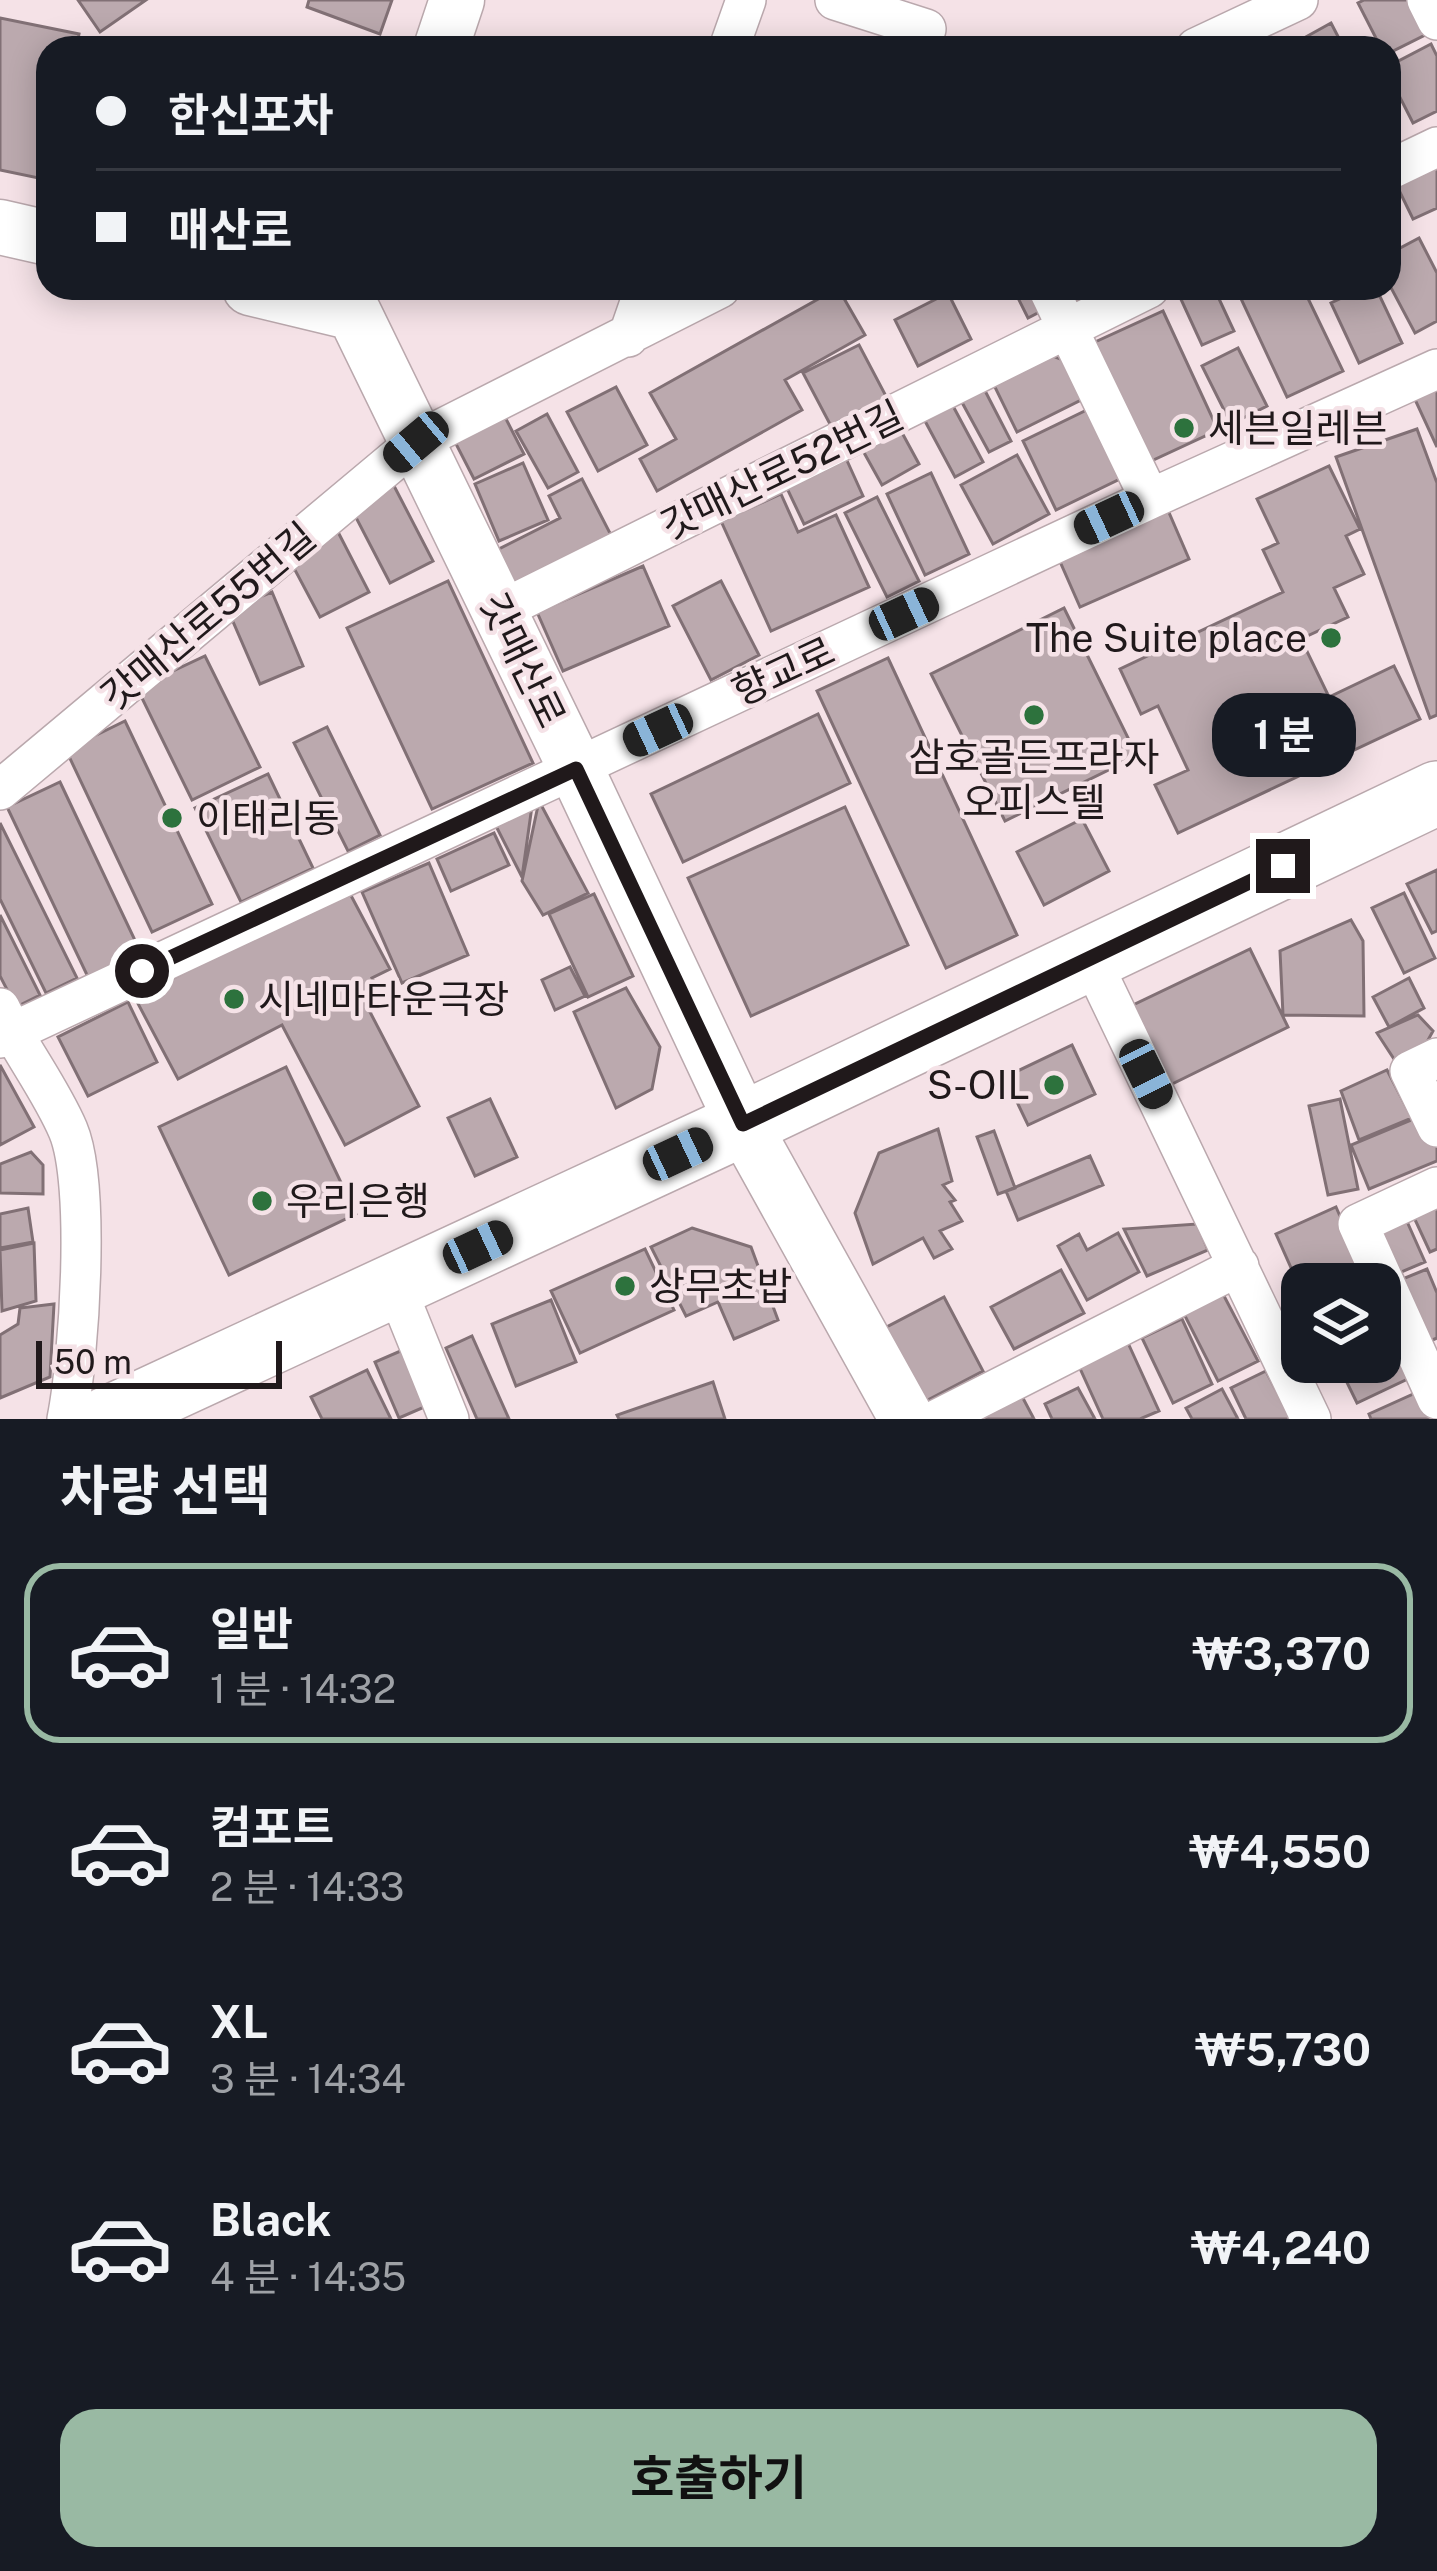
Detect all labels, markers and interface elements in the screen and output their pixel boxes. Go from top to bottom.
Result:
text: 한신포차 [168,88,334,141]
text: 매산로 [168,203,292,256]
street label: 갓매산로52번길 [653,392,911,548]
car [377,405,455,479]
place label: 세븐일레븐 [1208,405,1387,451]
marker: 세븐일레븐 [1171,415,1197,441]
car [1069,486,1149,550]
street label: 갓매산로55번길 [92,513,324,719]
car [864,582,944,646]
street label: 갓매산로 [471,585,575,735]
place label: The Suite place [1026,615,1307,661]
marker: The Suite place [1318,625,1344,651]
street label: 향교로 [725,627,841,715]
callout: 1 분 [1211,692,1355,776]
car [618,698,698,762]
marker: 삼호골든프라자 오피스텔 [1021,702,1047,728]
text: 1 분 [1253,712,1315,758]
place label: 삼호골든프라자 오피스텔 [908,734,1160,825]
place label: 이태리동 [196,795,340,841]
marker: 이태리동 [159,805,185,831]
route end [1256,839,1310,893]
route start [115,944,169,998]
place label: 시네마타운극장 [258,976,509,1022]
marker: 시네마타운극장 [221,986,247,1012]
car [1114,1034,1178,1114]
place label: S-OIL [927,1062,1030,1108]
marker: S-OIL [1041,1072,1067,1098]
car [638,1122,718,1186]
place label: 우리은행 [286,1178,430,1224]
marker: 우리은행 [249,1188,275,1214]
car [438,1215,518,1279]
place label: 상무초밥 [649,1263,793,1309]
map controls [1281,1263,1401,1383]
button: layers [1281,1263,1401,1383]
marker: 상무초밥 [612,1273,638,1299]
scale bar [36,1335,282,1388]
text: 50 m [54,1343,132,1381]
text: 차량 선택 [60,1459,271,1522]
icon: car [66,1599,174,1707]
text: 일반 [210,1602,293,1655]
text: ₩3,370 [1192,1627,1371,1680]
text: 1 분 · 14:32 [210,1666,396,1712]
icon: car [66,1797,174,1905]
text: 컴포트 [210,1800,334,1853]
text: ₩4,550 [1189,1825,1371,1878]
text: 2 분 · 14:33 [210,1864,404,1910]
icon: car [66,1995,174,2103]
text: XL [210,1995,268,2048]
text: ₩5,730 [1195,2023,1371,2076]
text: 3 분 · 14:34 [210,2056,406,2102]
icon: car [66,2193,174,2301]
text: Black [210,2193,331,2246]
text: ₩4,240 [1191,2221,1371,2274]
text: 4 분 · 14:35 [210,2254,406,2300]
button: 호출하기 [60,2409,1377,2547]

